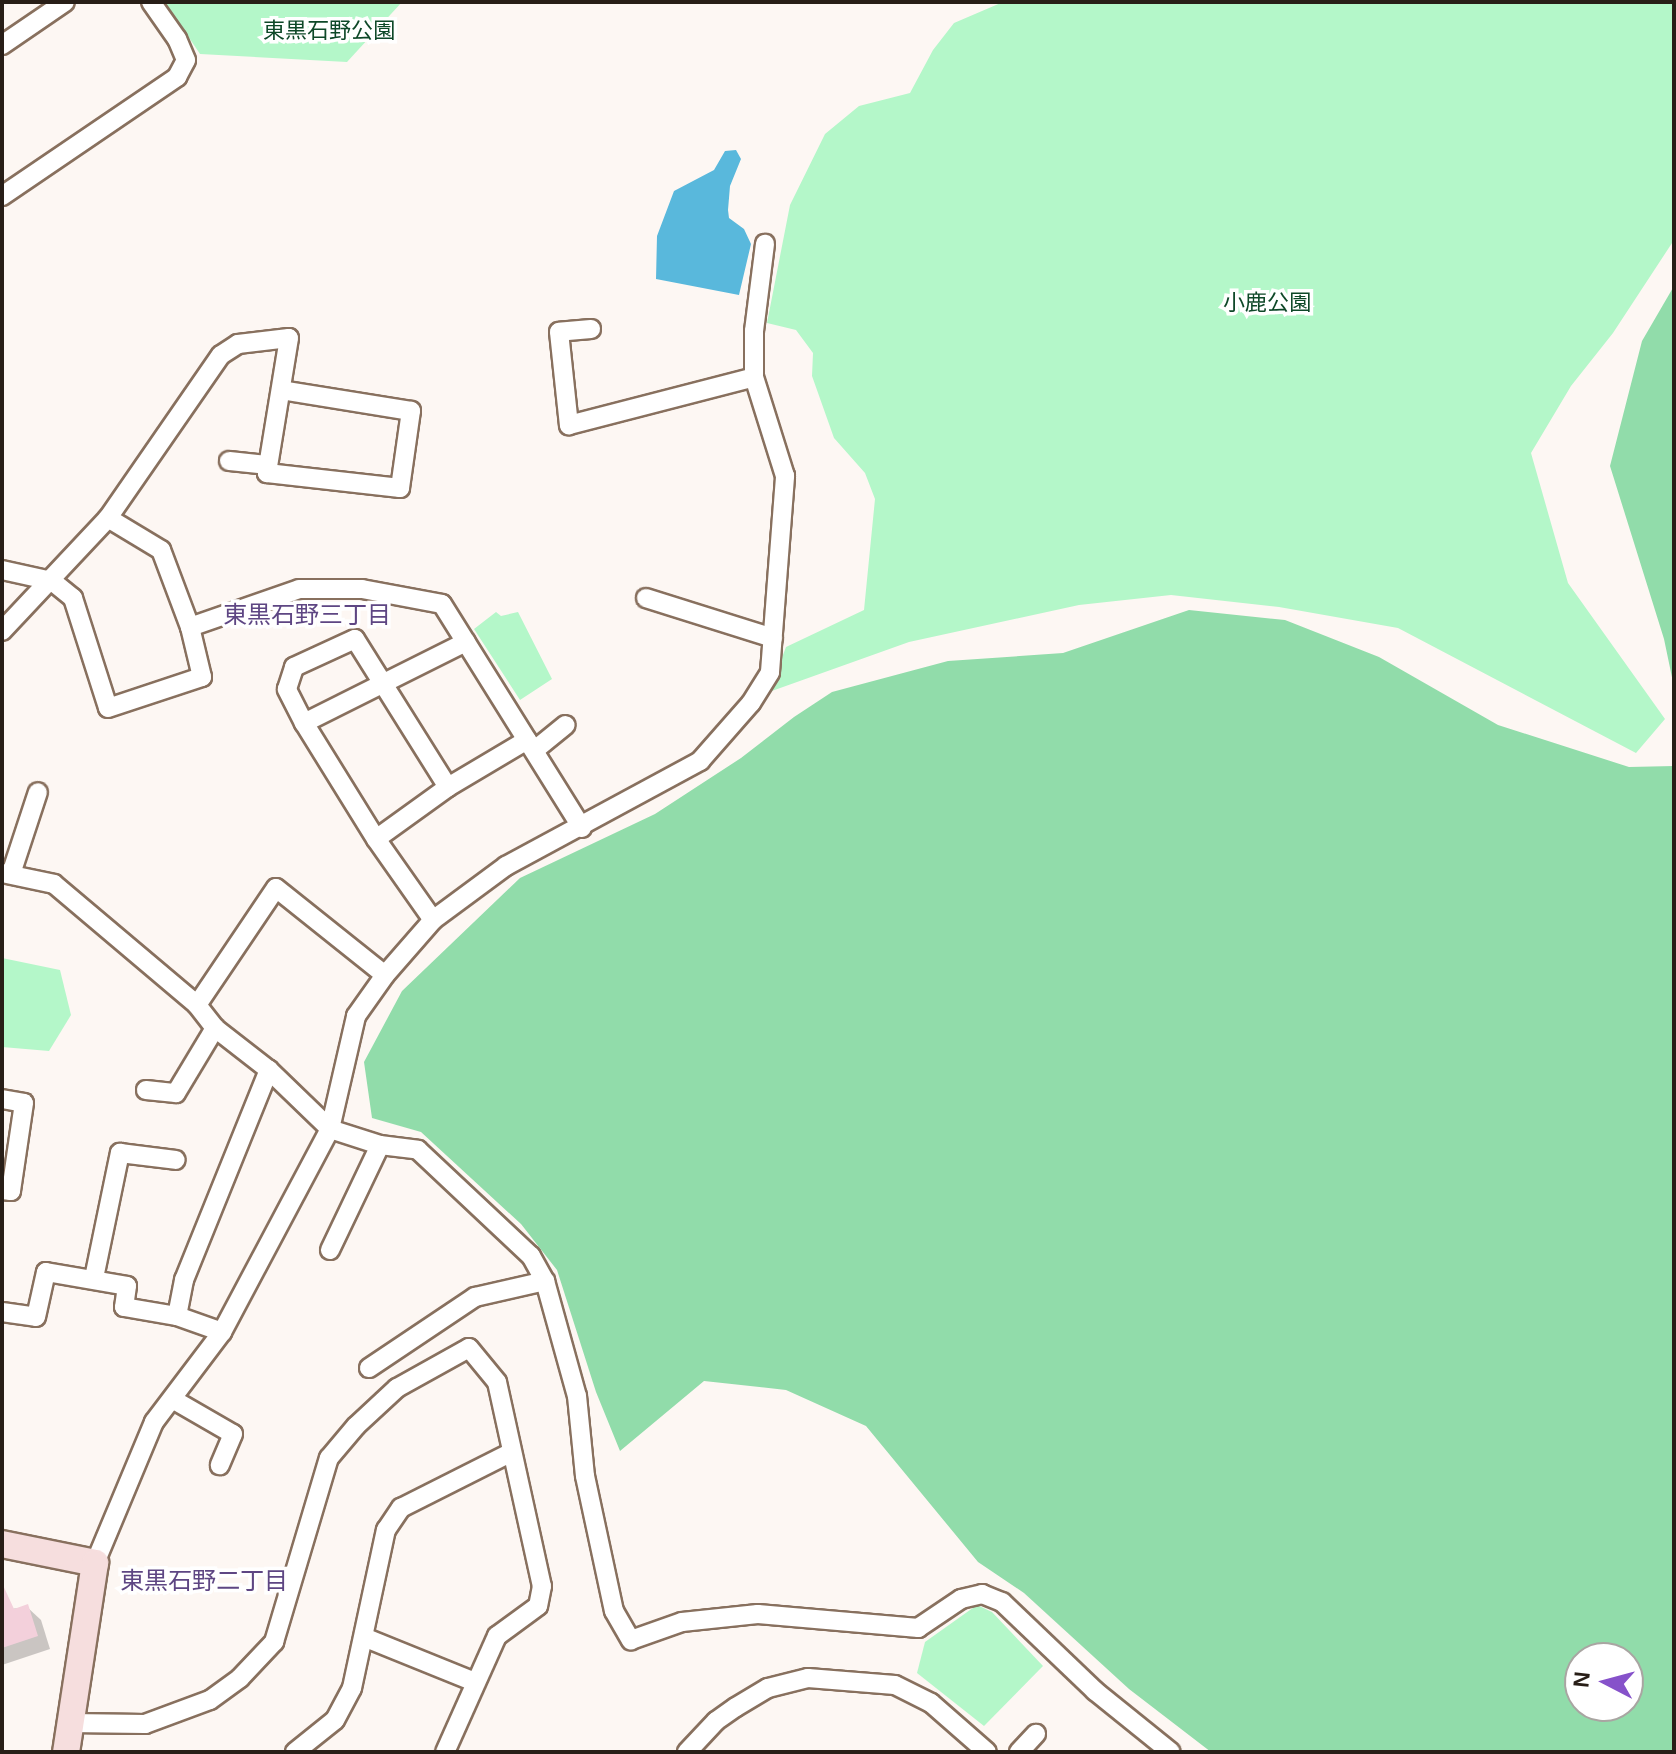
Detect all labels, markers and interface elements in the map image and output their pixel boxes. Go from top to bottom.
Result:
park label: 東黒石野公園 [263,18,395,44]
park label: 小鹿公園 [1223,290,1311,316]
district label: 東黒石野三丁目 [223,601,391,629]
district label: 東黒石野二丁目 [120,1567,288,1595]
north arrow [1564,1642,1644,1722]
text: N [1568,1670,1595,1689]

